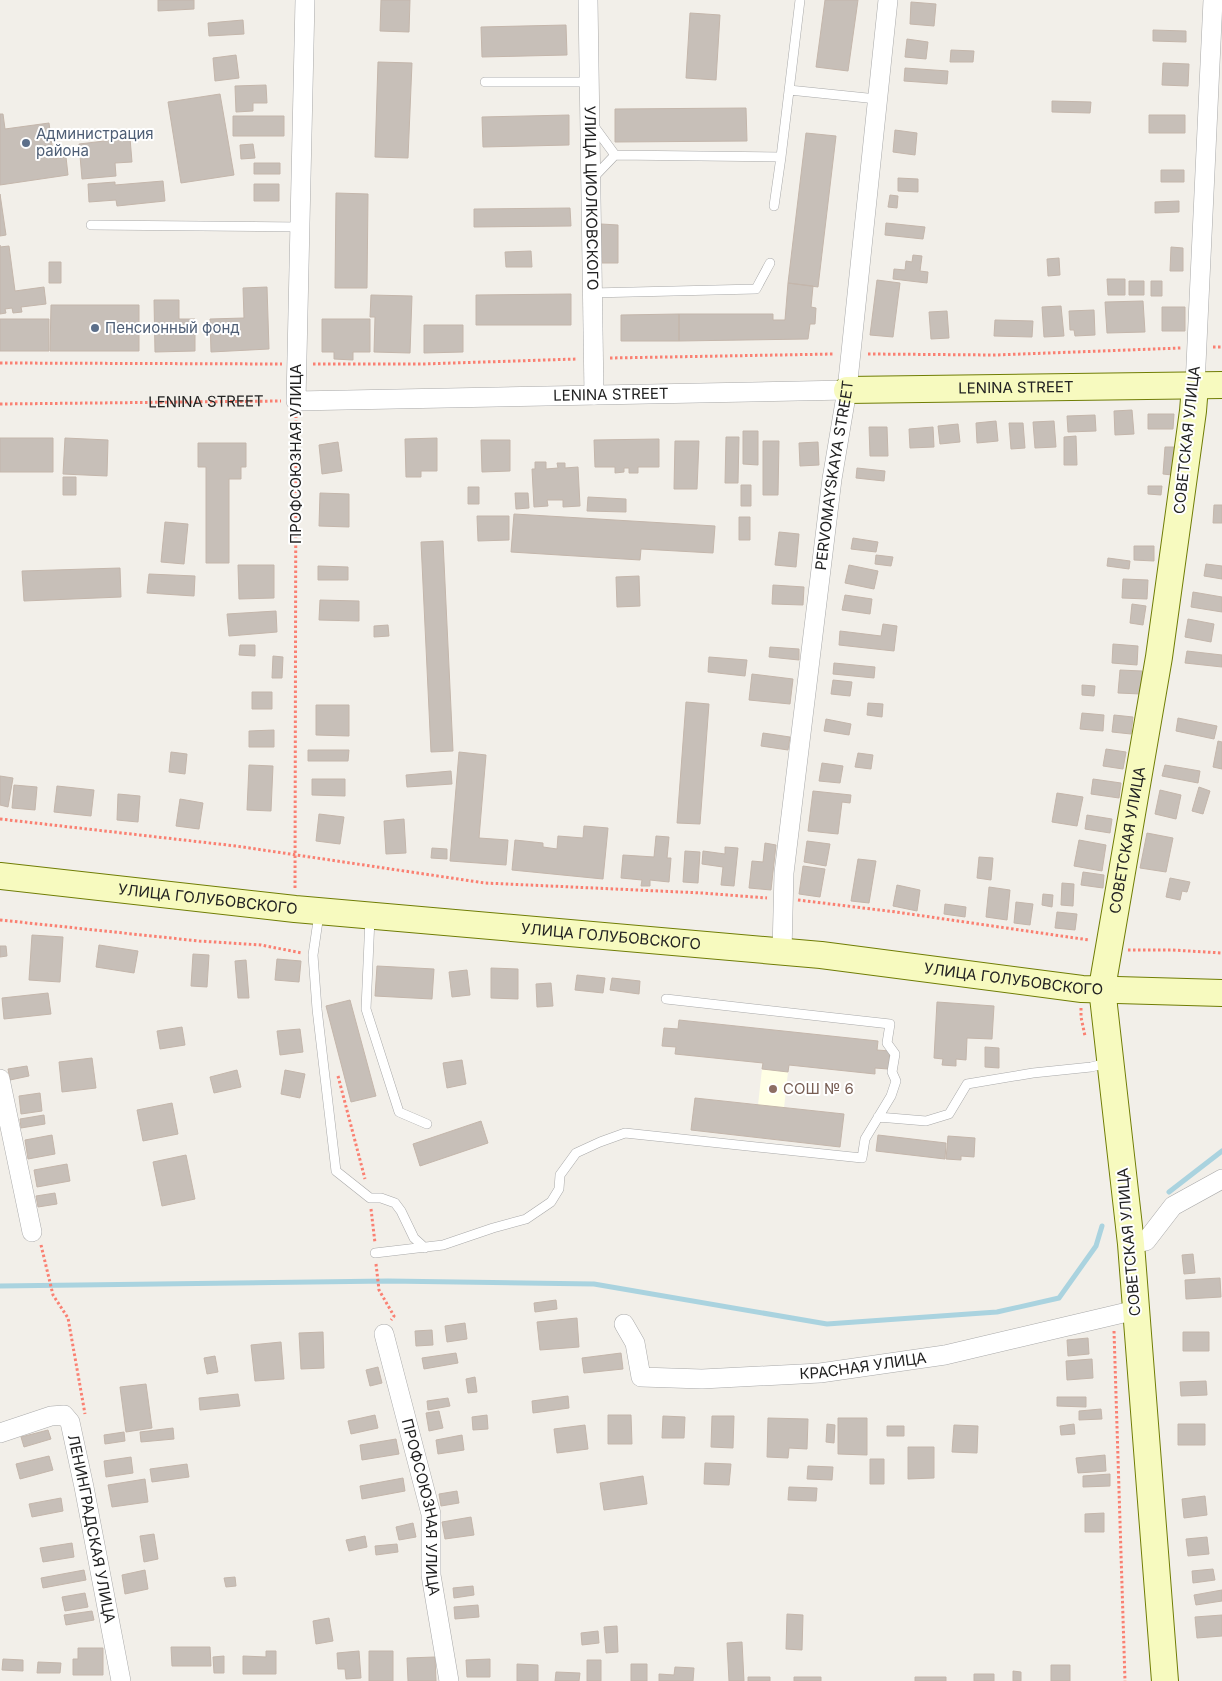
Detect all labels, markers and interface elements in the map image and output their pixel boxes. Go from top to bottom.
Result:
street label: УЛИЦА ЦИОЛКОВСКОГО [581,105,602,291]
place label: Администрация района [36,124,154,160]
marker: Администрация района [20,137,32,149]
place label: Пенсионный фонд [105,318,240,337]
marker: Пенсионный фонд [89,322,101,334]
street label: ПРОФСОЮЗНАЯ УЛИЦА [286,364,305,544]
street label: СОВЕТСКАЯ УЛИЦА [1169,365,1204,515]
street label: LENINA STREET [958,377,1074,398]
street label: PERVOMAYSKAYA STREET [811,379,857,571]
street label: LENINA STREET [553,384,669,405]
street label: LENINA STREET [148,391,264,411]
street label: СОВЕТСКАЯ УЛИЦА [1105,765,1149,915]
street label: УЛИЦА ГОЛУБОВСКОГО [117,879,299,918]
street label: УЛИЦА ГОЛУБОВСКОГО [520,919,702,953]
street label: УЛИЦА ГОЛУБОВСКОГО [923,959,1103,999]
place label: СОШ № 6 [783,1079,854,1098]
marker: СОШ № 6 [767,1083,779,1095]
street label: СОВЕТСКАЯ УЛИЦА [1113,1167,1144,1317]
street label: КРАСНАЯ УЛИЦА [799,1348,927,1383]
street label: ПРОФСОЮЗНАЯ УЛИЦА [398,1417,444,1597]
street label: ЛЕНИНГРАДСКАЯ УЛИЦА [64,1433,120,1625]

